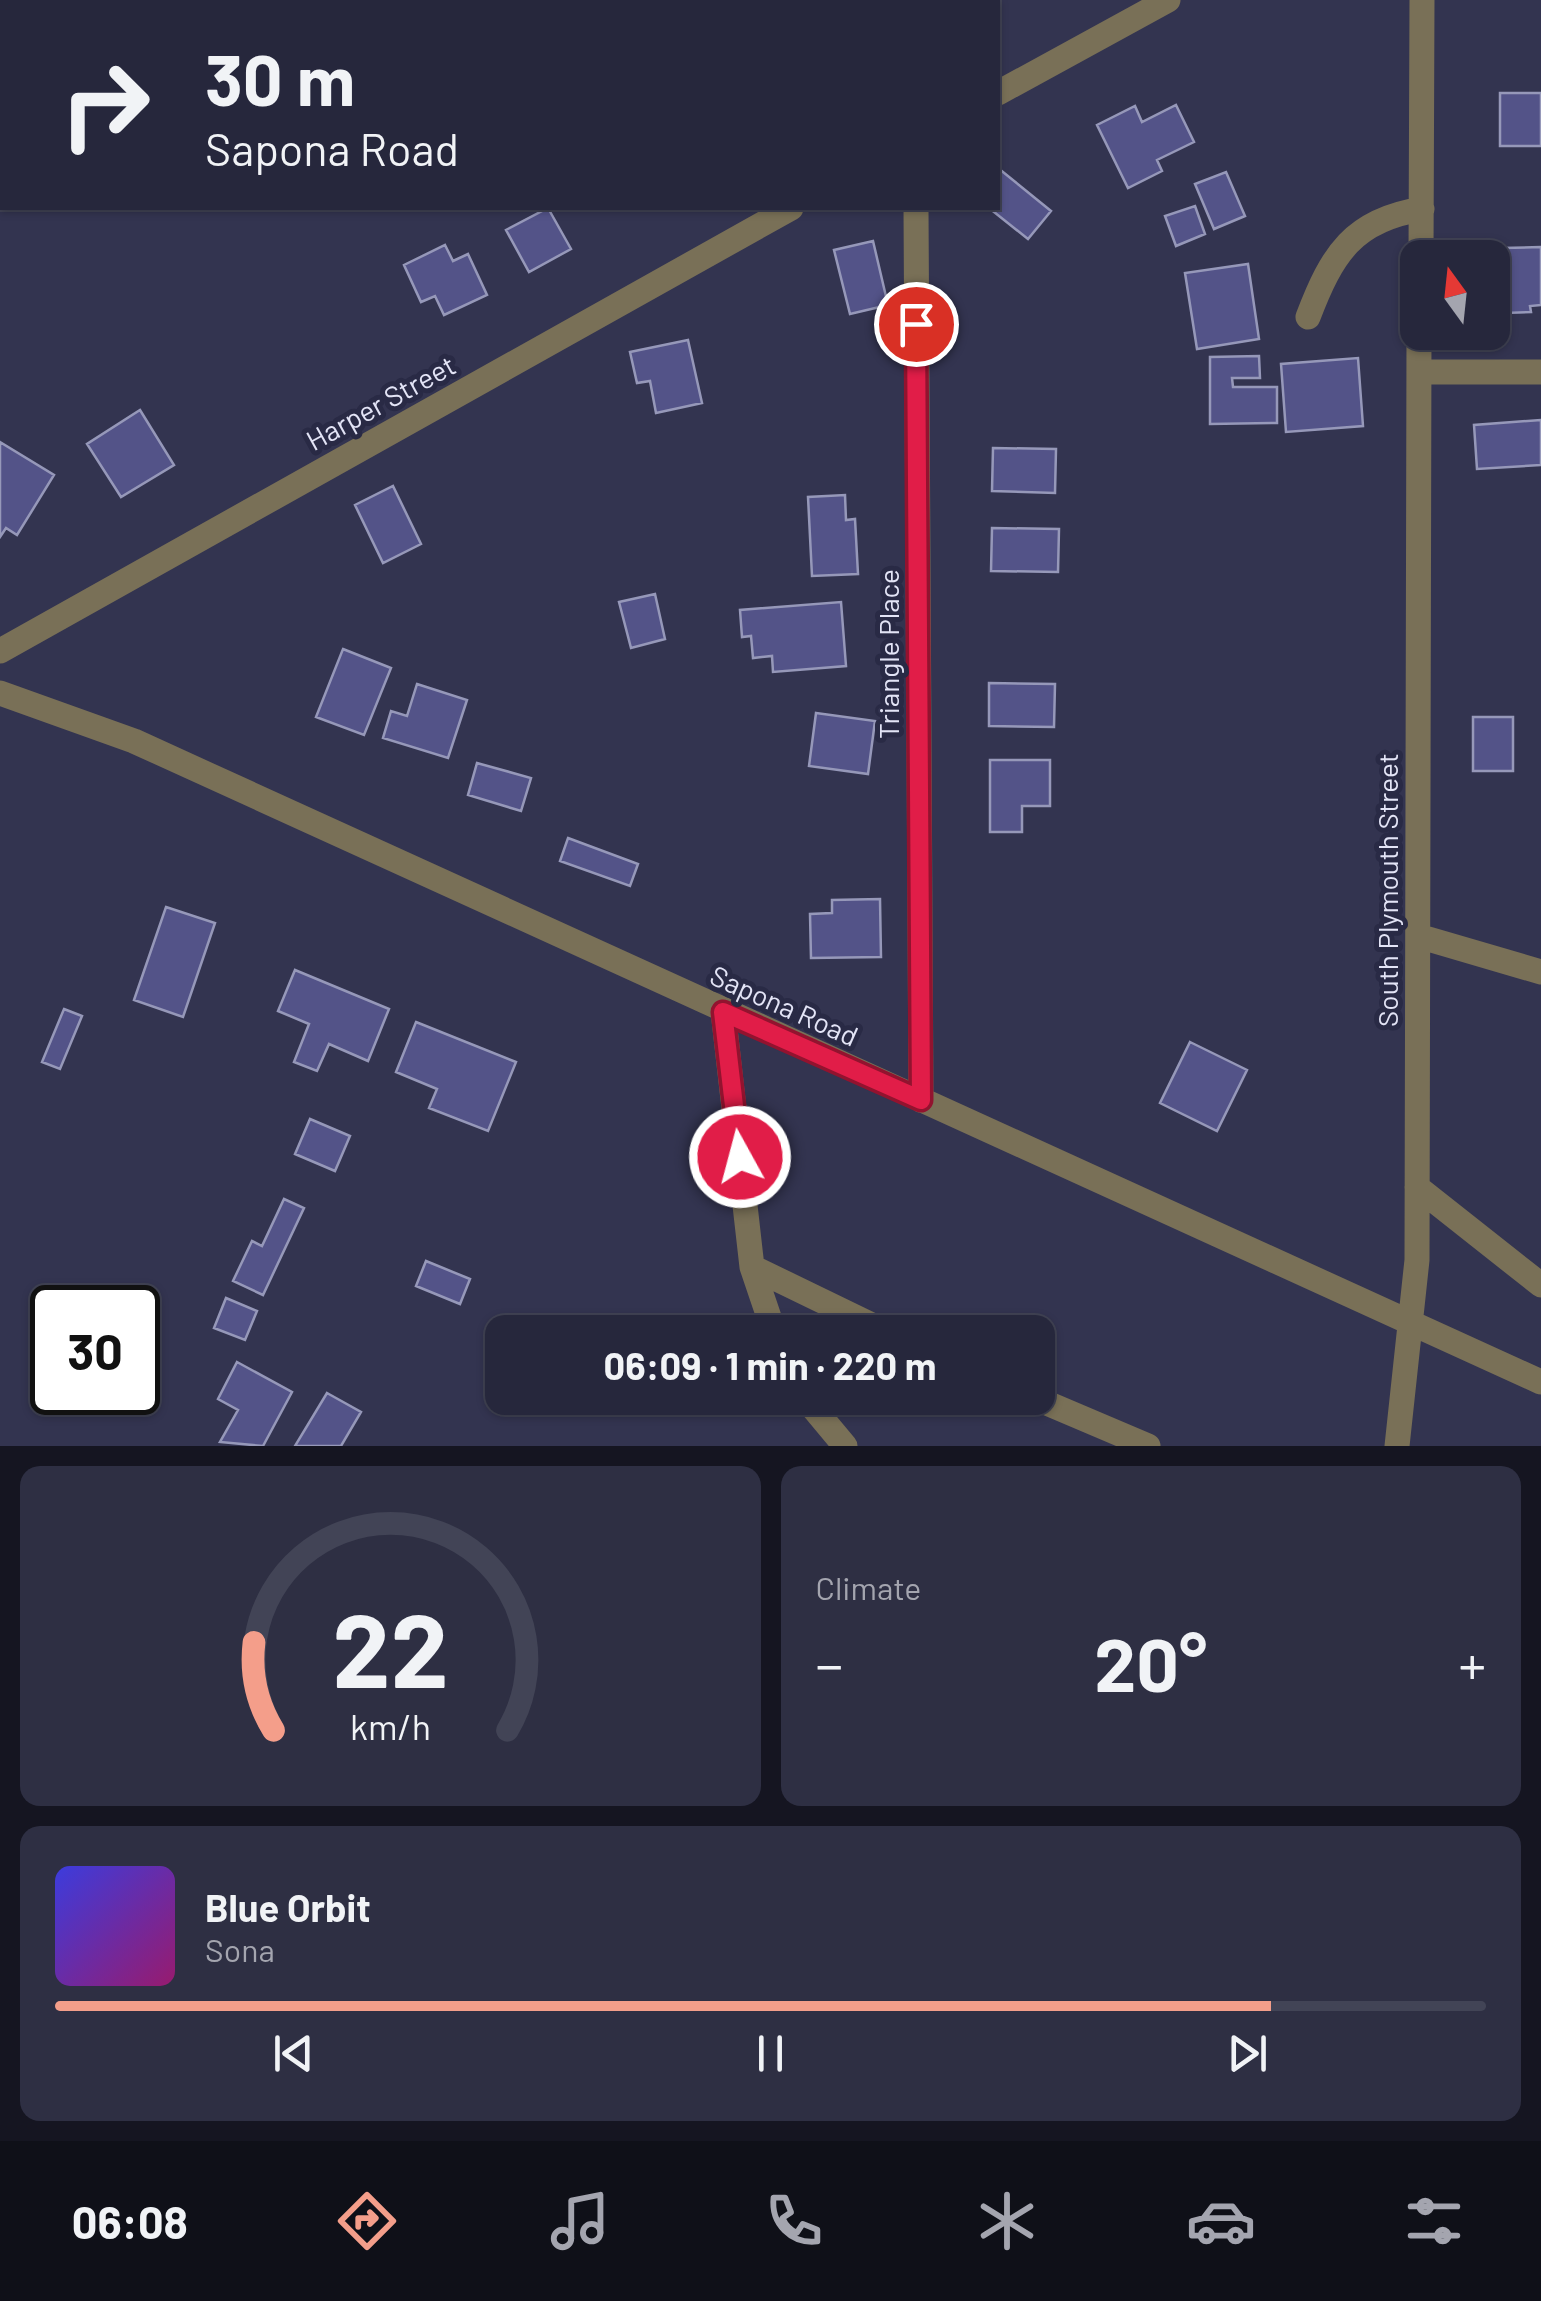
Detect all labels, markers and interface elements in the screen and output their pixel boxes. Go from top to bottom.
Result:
text: 30 m [205,36,355,120]
icon: right [40,40,170,170]
text: Sapona Road [205,121,459,175]
north arrow [1400,240,1510,350]
map controls [1400,240,1510,350]
pin [874,282,959,367]
icon: arrive [889,297,944,352]
street label: Harper Street [300,347,461,457]
street label: Triangle Place [871,569,905,739]
street label: South Plymouth Street [1370,753,1404,1027]
street label: Sapona Road [705,957,864,1053]
position arrow [688,1105,792,1209]
speed limit sign: 30 [30,1285,160,1415]
text: 06:09 · 1 min · 220 m [604,1342,936,1388]
text: Climate [816,1568,921,1606]
text: 22 [332,1584,448,1709]
text: 20° [1094,1617,1207,1707]
text: − [816,1630,843,1696]
text: + [1458,1630,1486,1696]
text: km/h [350,1704,431,1747]
text: Blue Orbit [205,1884,371,1930]
text: Sona [205,1930,275,1968]
icon: previous [266,2026,321,2081]
icon: pause [743,2026,798,2081]
icon: next [1220,2026,1275,2081]
icon: directions [332,2186,402,2256]
icon: music [545,2186,615,2256]
icon: phone [759,2186,829,2256]
icon: climate [972,2186,1042,2256]
icon: car [1186,2186,1256,2256]
icon: filters [1399,2186,1469,2256]
text: 06:08 [72,2194,188,2248]

